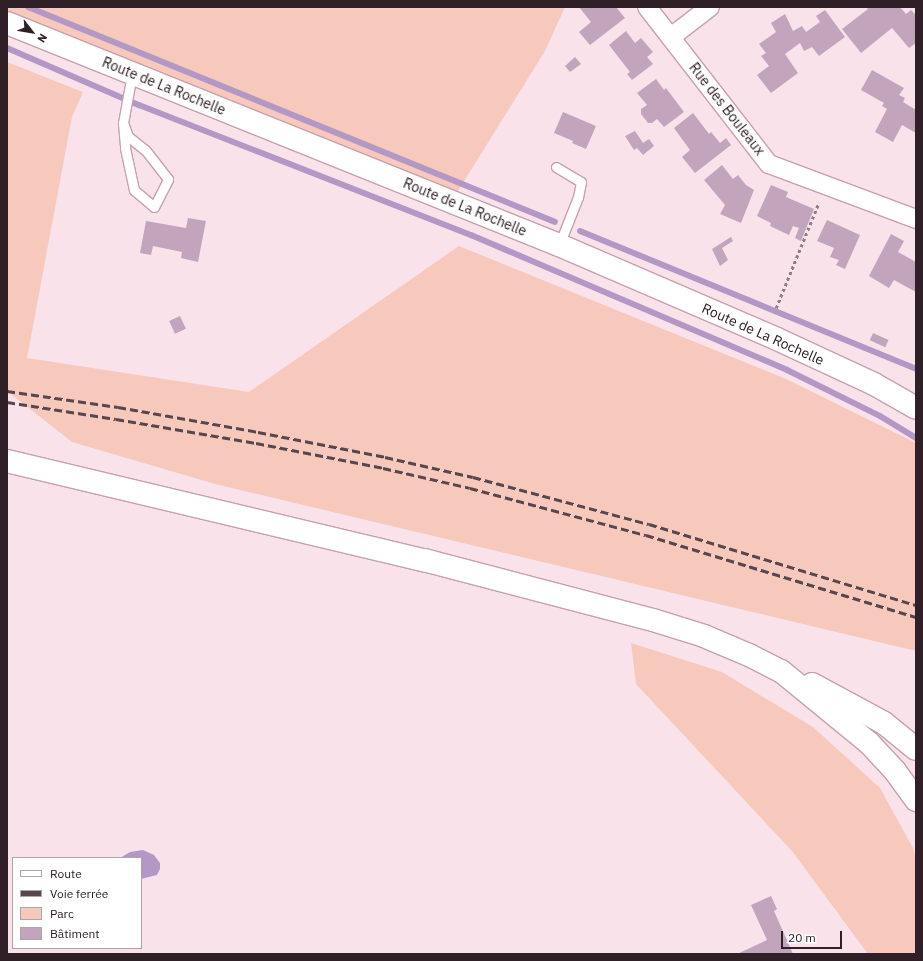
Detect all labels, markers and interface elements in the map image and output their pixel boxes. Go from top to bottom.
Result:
north arrow [12,12,52,52]
text: N [34,31,50,45]
street label: Route de La Rochelle [100,54,228,118]
street label: Rue des Bouleaux [686,59,768,159]
street label: Route de La Rochelle [401,175,529,239]
street label: Route de La Rochelle [699,300,827,368]
legend [12,857,142,949]
text: Route [50,866,82,881]
text: Voie ferrée [50,886,108,901]
text: Parc [50,906,74,921]
scale bar [783,923,844,949]
text: Bâtiment [50,926,100,941]
text: 20 m [788,930,816,945]

